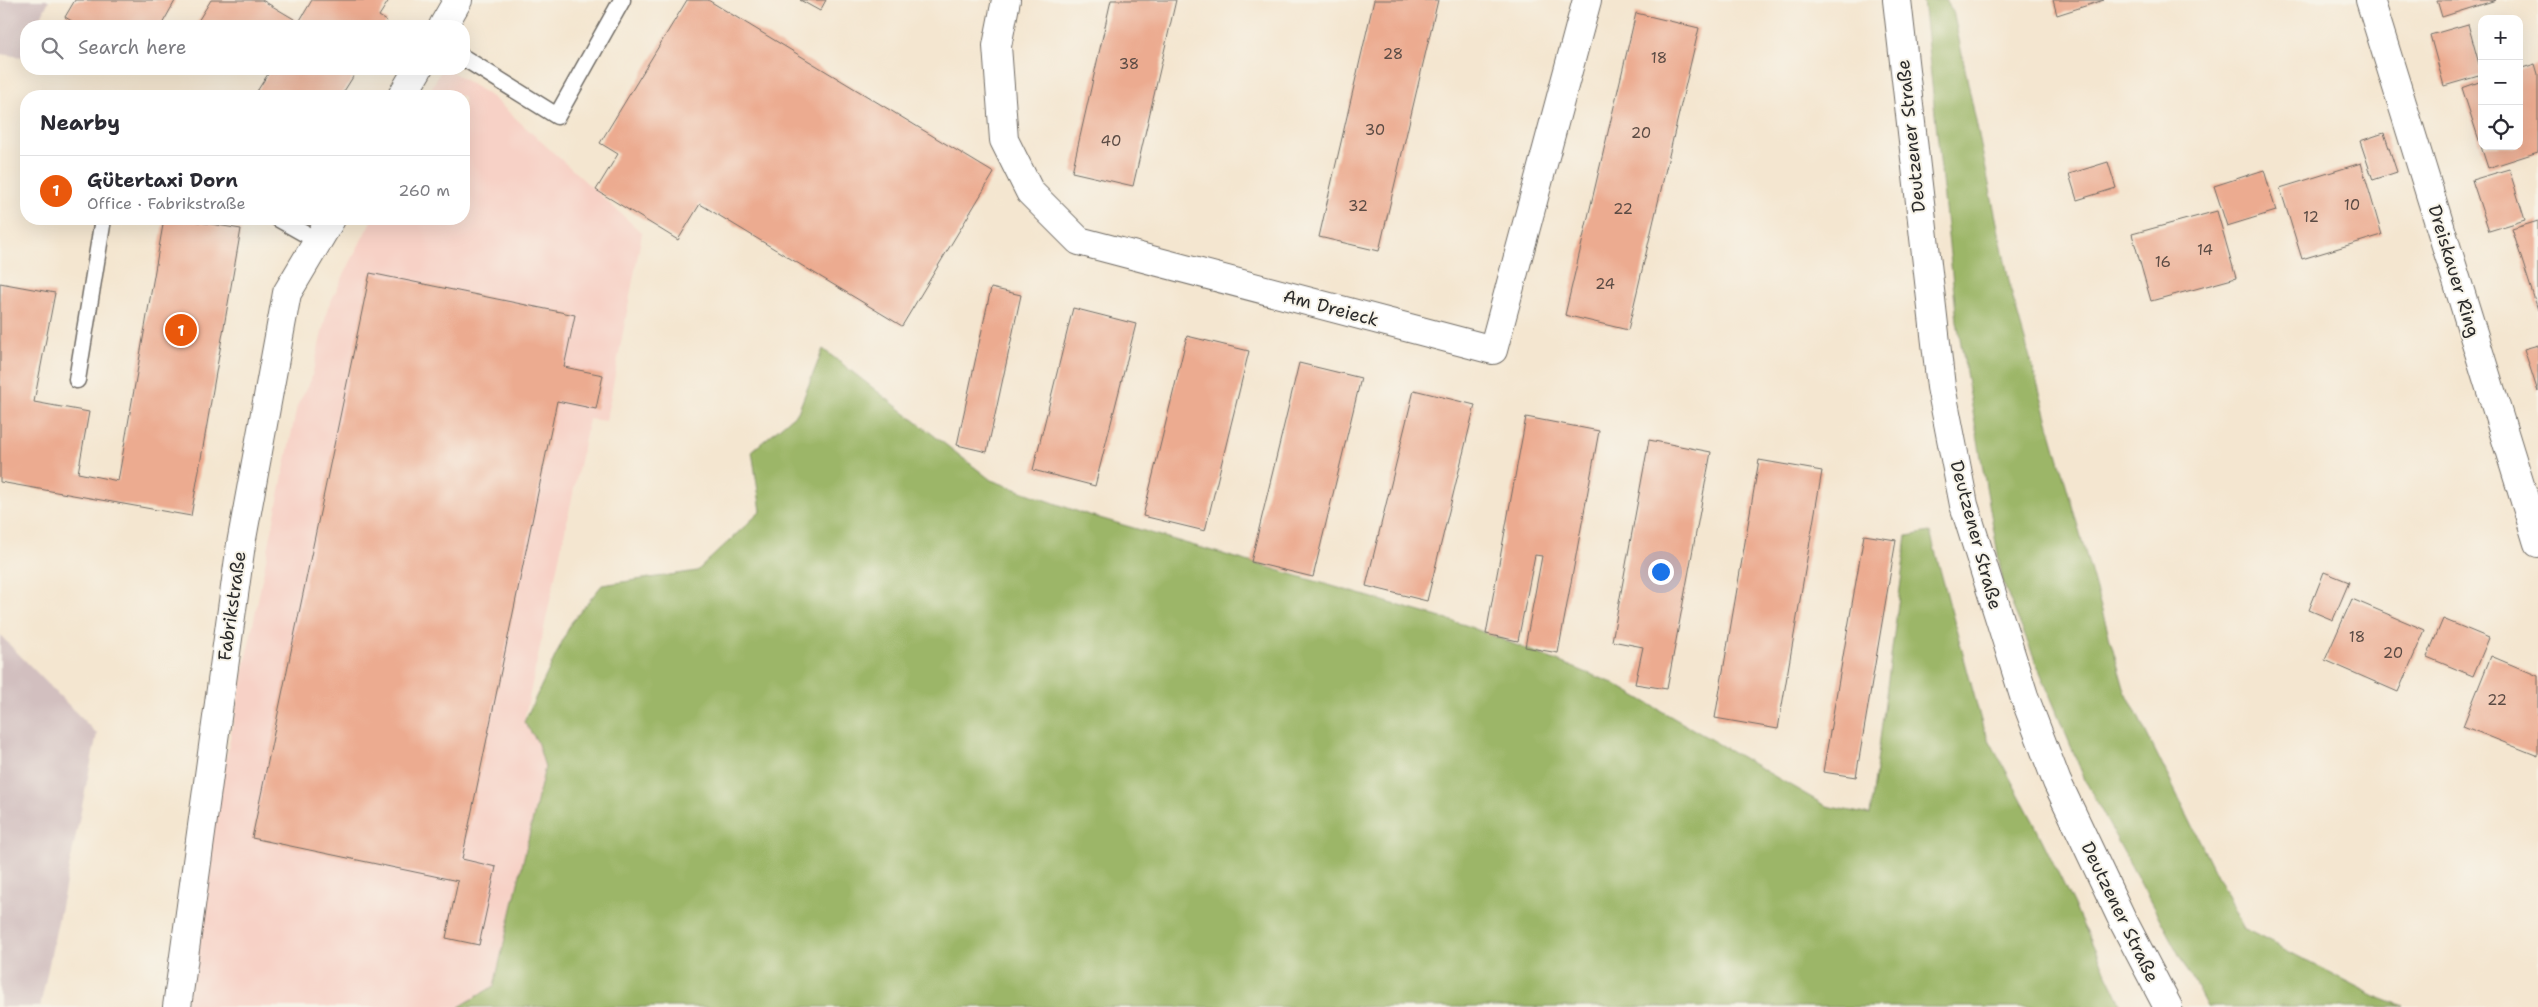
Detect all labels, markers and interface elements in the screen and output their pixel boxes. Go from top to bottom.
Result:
map controls [2478,15,2523,150]
button: + [2478,15,2523,60]
search box [20,20,470,75]
icon: search [38,34,66,62]
text: Search here [78,35,187,60]
house number: 28 [1383,44,1403,64]
house number: 18 [1651,48,1667,68]
house number: 38 [1119,54,1139,74]
street label: Deutzener Straße [1891,58,1931,214]
button: − [2478,60,2523,105]
button: locate [2478,105,2523,150]
text: Nearby [40,109,120,137]
house number: 30 [1365,120,1385,140]
house number: 20 [1631,123,1651,143]
house number: 40 [1101,131,1121,151]
text: Gütertaxi Dorn [87,168,238,193]
text: 1 [52,180,60,201]
text: 260 m [398,180,450,201]
text: Office · Fabrikstraße [87,193,245,214]
house number: 10 [2344,195,2360,215]
house number: 32 [1348,196,1368,216]
house number: 22 [1613,199,1633,219]
street label: Dreiskauer Ring [2422,202,2486,340]
house number: 12 [2303,207,2319,227]
house number: 14 [2197,240,2213,260]
house number: 16 [2155,252,2171,272]
house number: 24 [1595,274,1615,294]
street label: Am Dreieck [1281,284,1381,332]
pin: 1 [165,311,197,349]
street label: Deutzener Straße [1945,458,2007,612]
street label: Fabrikstraße [212,550,252,662]
your location [1648,559,1674,585]
house number: 18 [2349,627,2365,647]
house number: 20 [2383,643,2403,663]
house number: 22 [2487,690,2507,710]
street label: Deutzener Straße [2076,838,2164,986]

